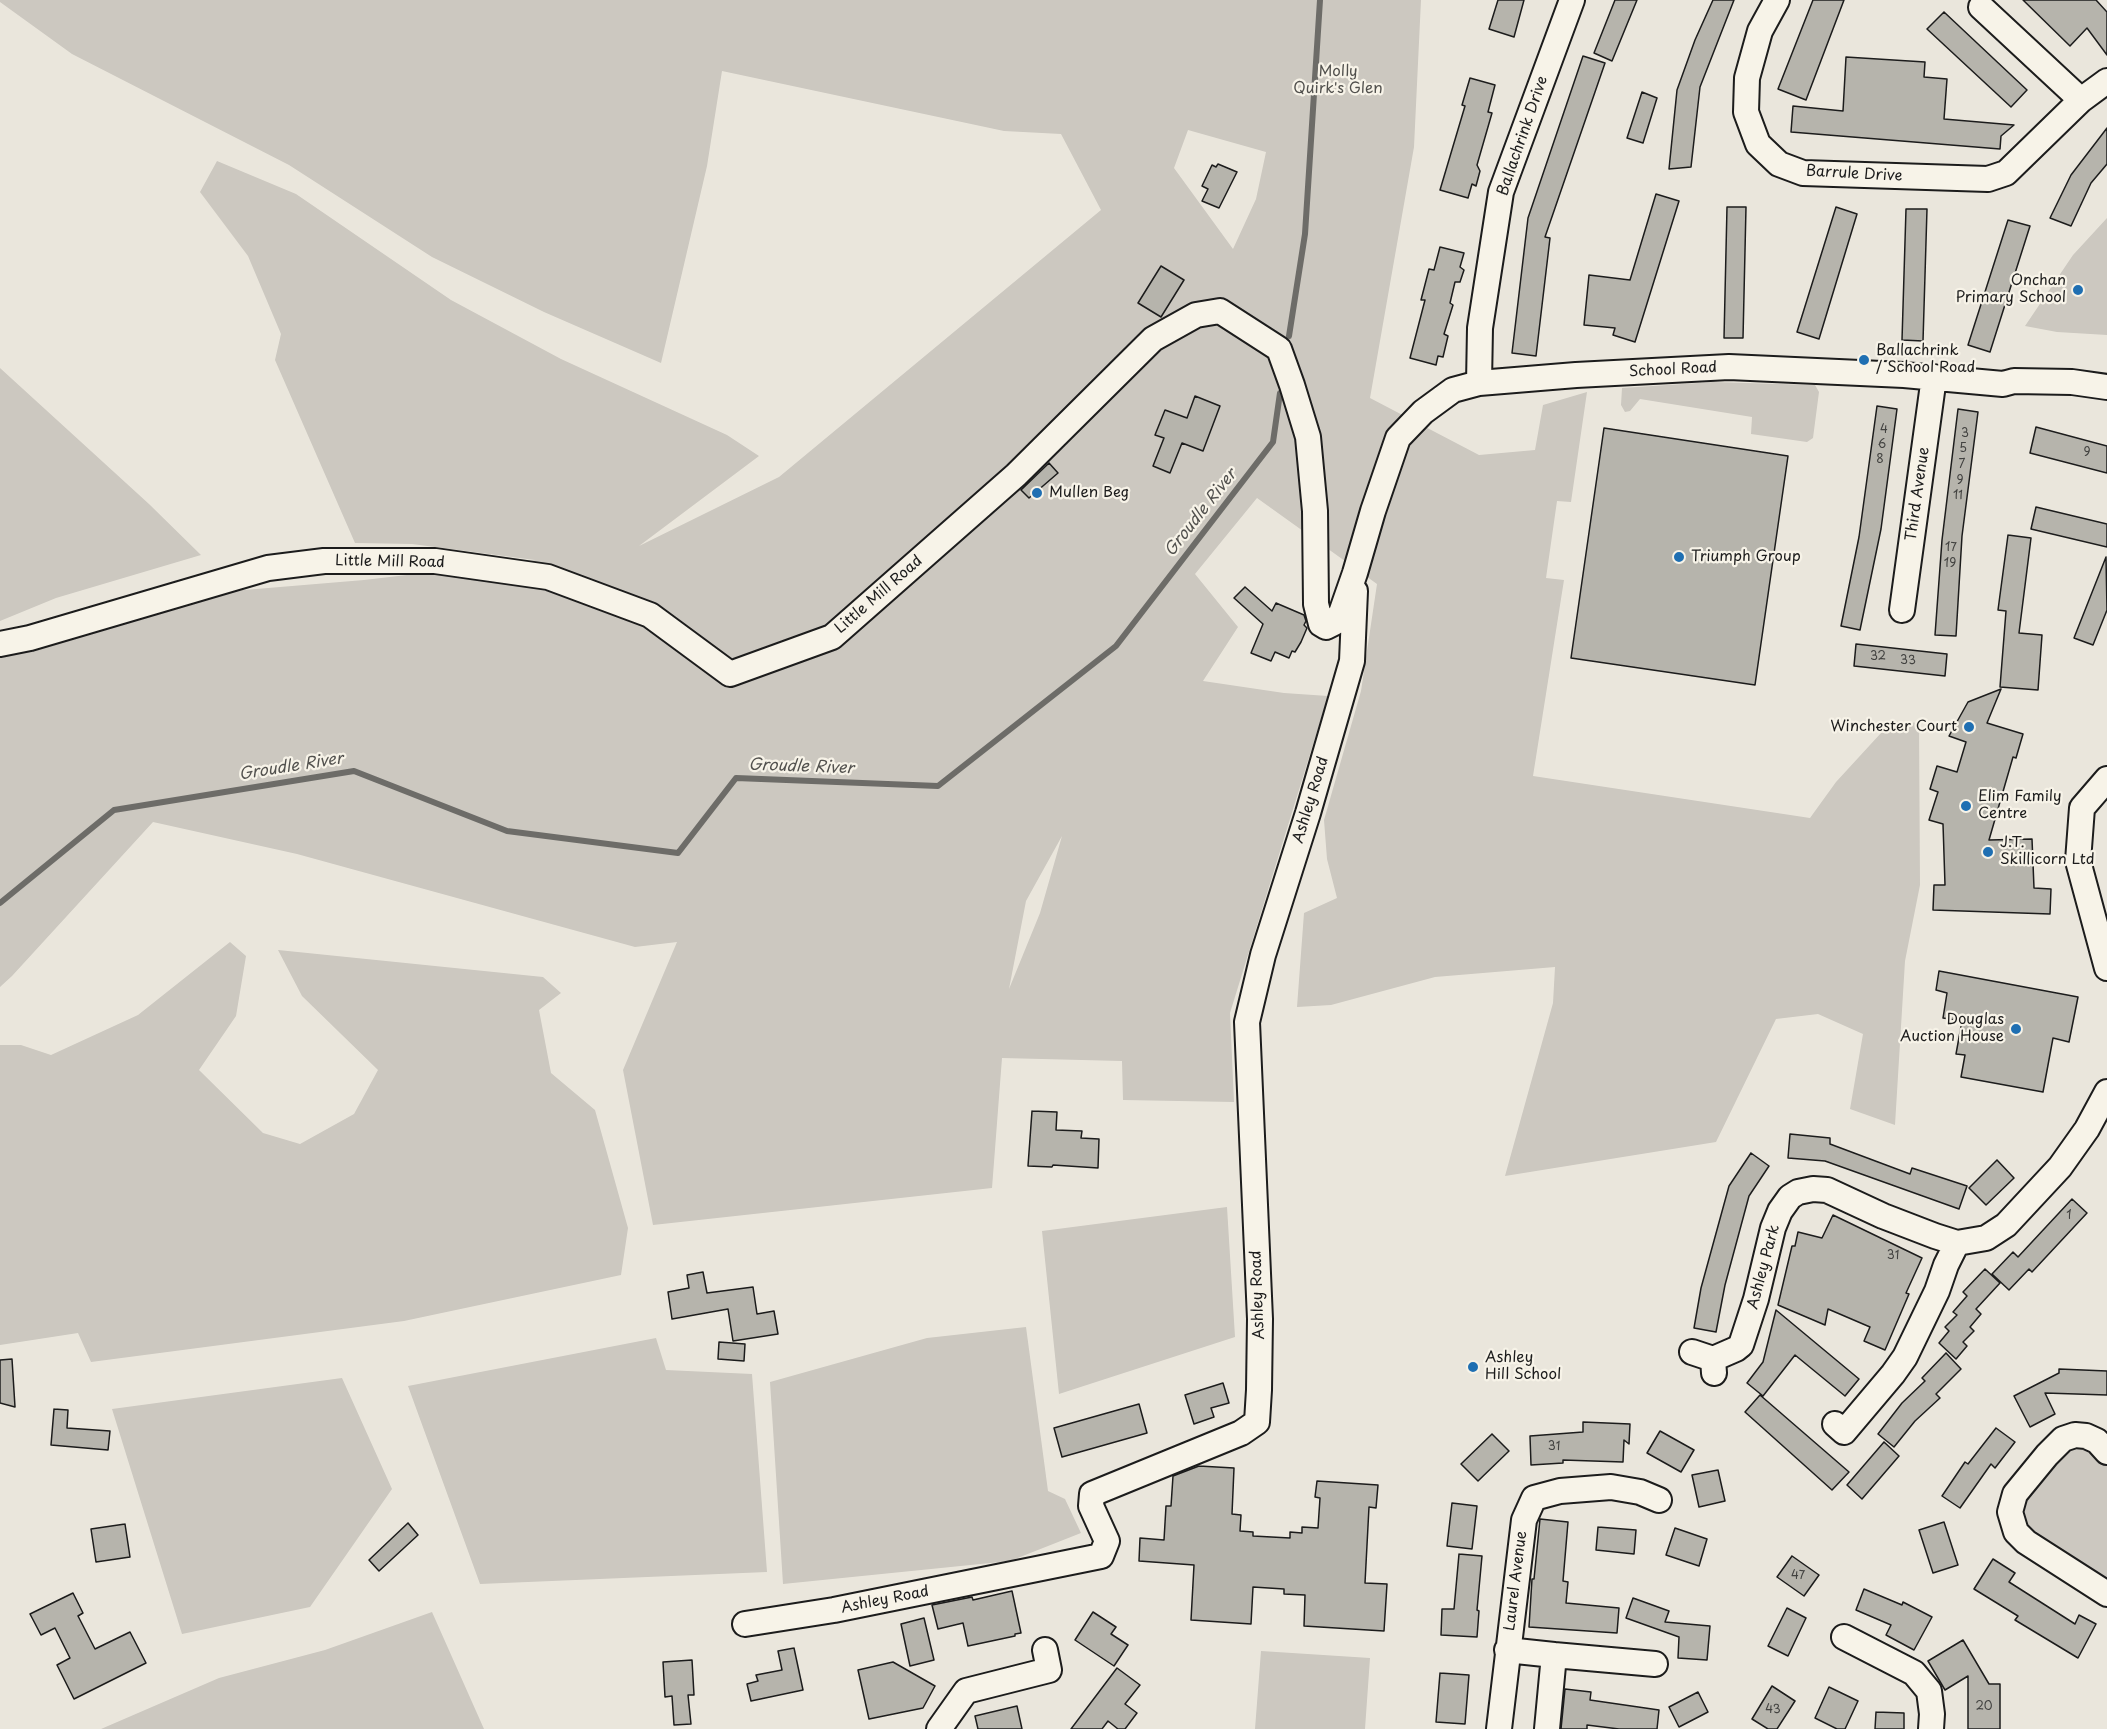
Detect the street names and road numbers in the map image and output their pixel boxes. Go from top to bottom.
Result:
street label: Ballachrink Drive [1494,74,1552,198]
street label: Barrule Drive [1805,162,1903,186]
street label: School Road [1628,359,1718,381]
street label: Third Avenue [1902,446,1934,542]
street label: Little Mill Road [335,552,445,572]
street label: Little Mill Road [832,552,926,638]
street label: Ashley Road [1289,755,1333,845]
street label: Ashley Park [1744,1223,1784,1311]
street label: Ashley Road [1247,1250,1269,1340]
street label: Laurel Avenue [1501,1530,1531,1632]
street label: Ashley Road [839,1583,931,1617]

